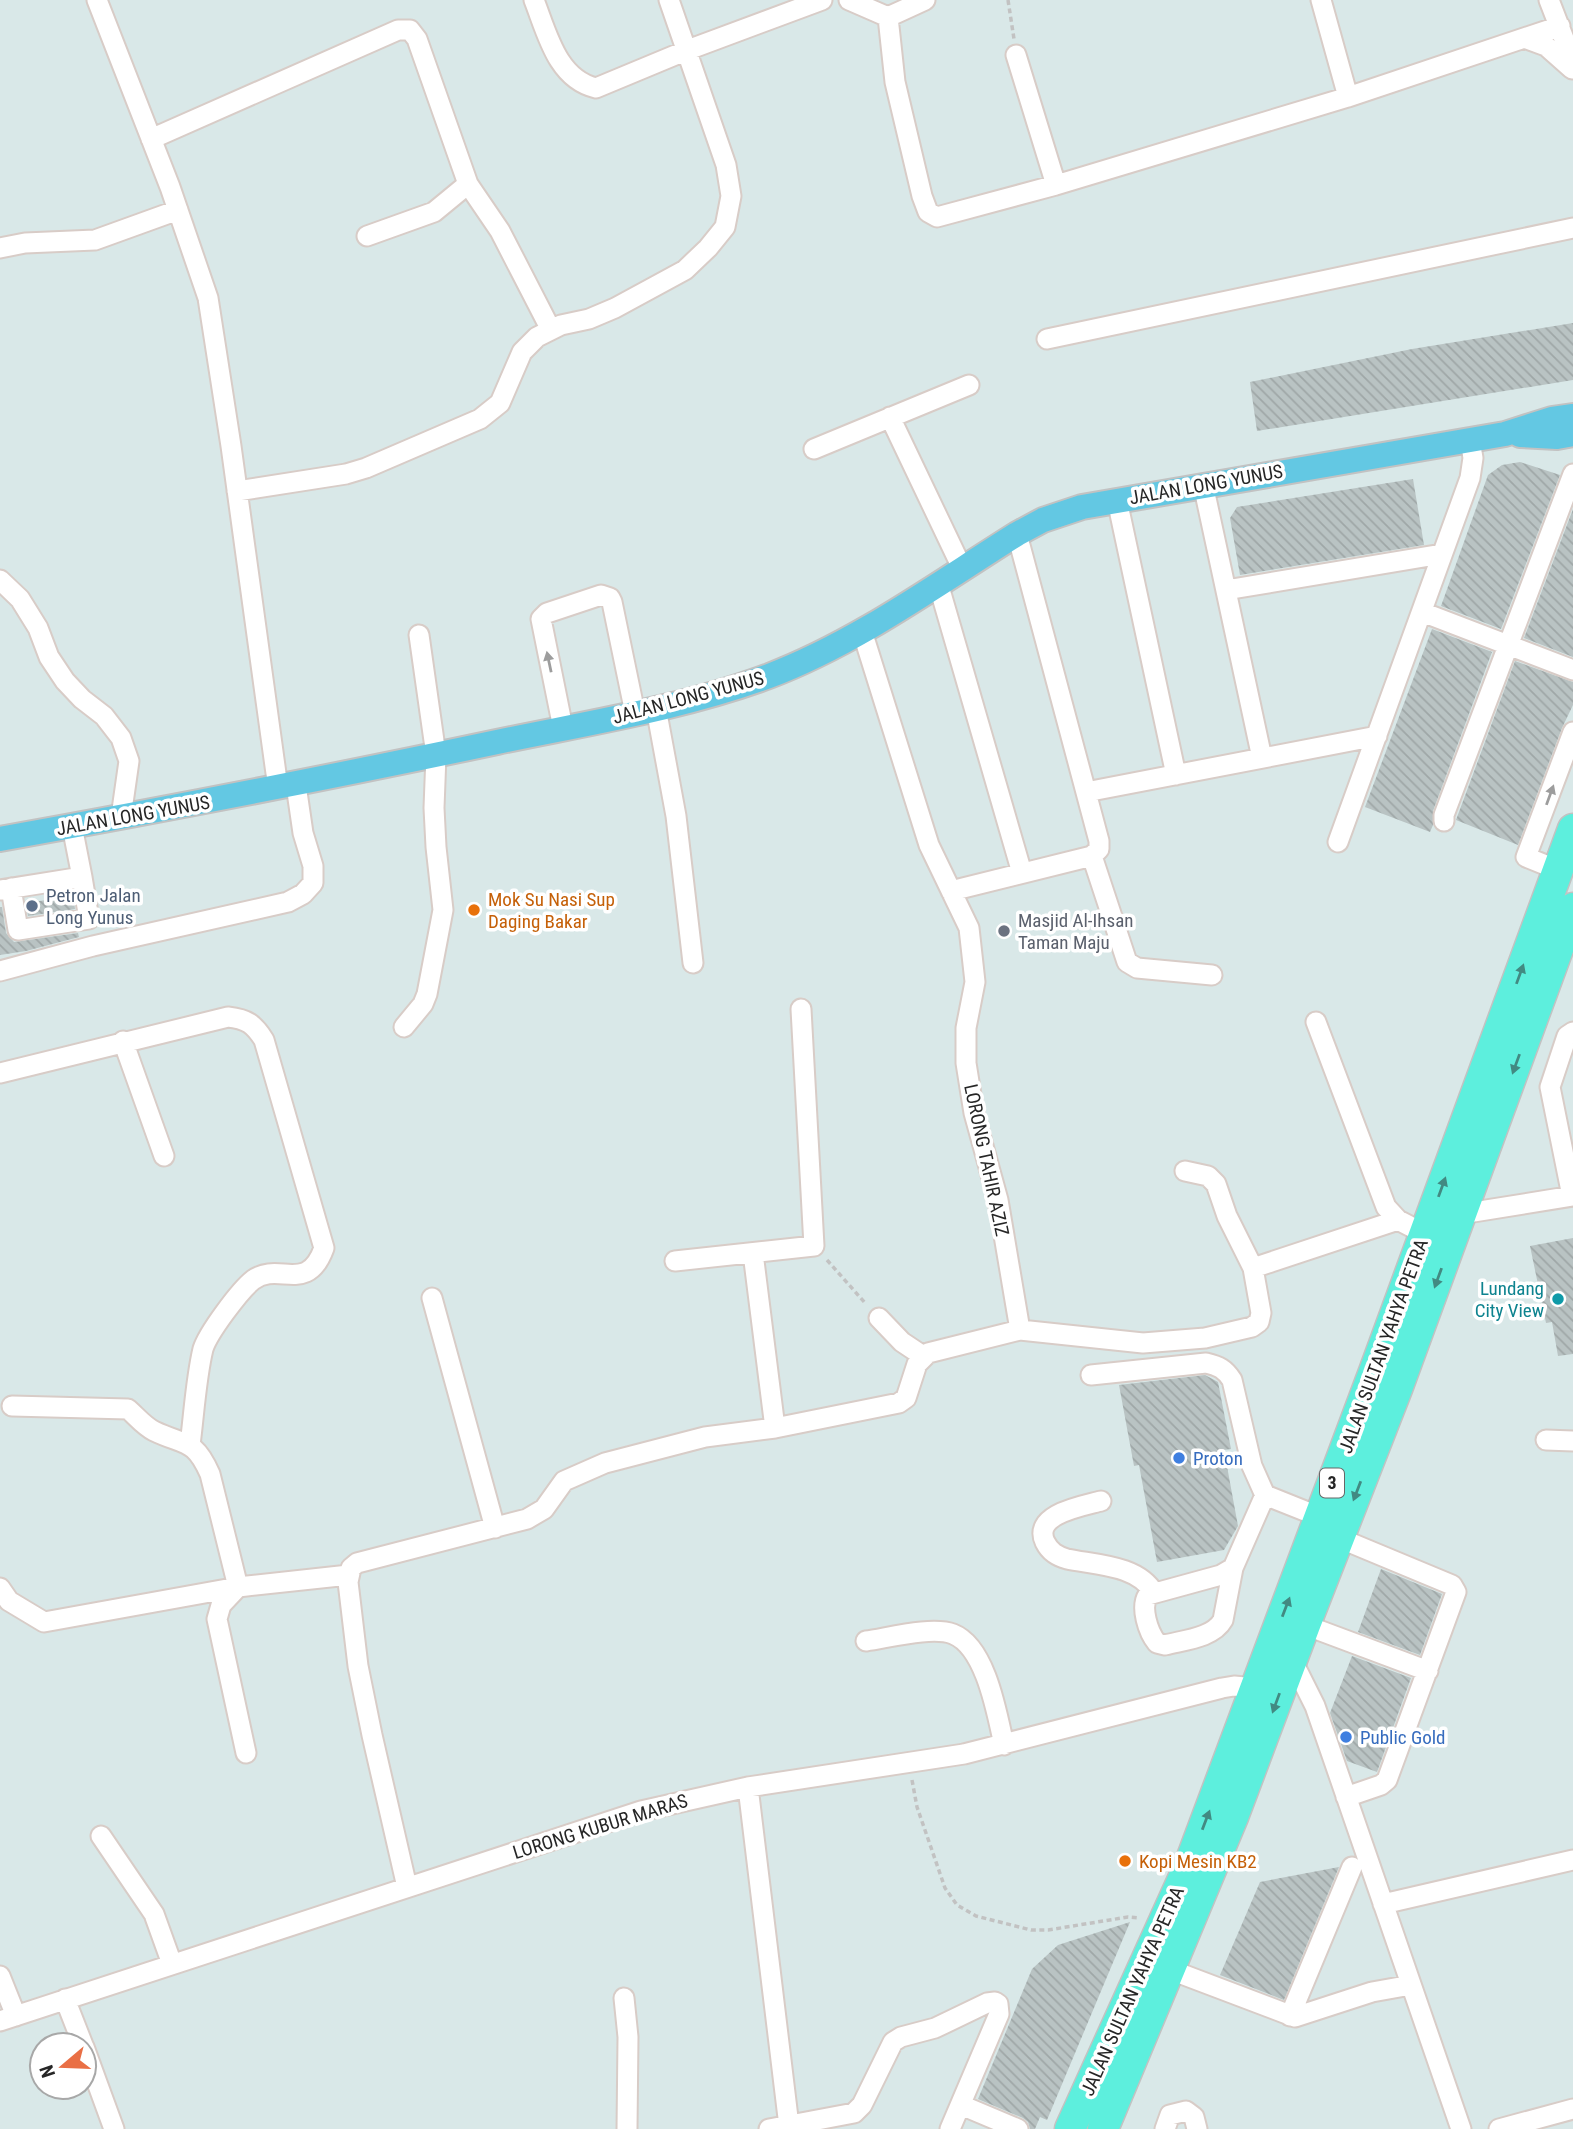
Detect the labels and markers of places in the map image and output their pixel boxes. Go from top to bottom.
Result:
place label: Petron Jalan Long Yunus [46,884,141,929]
place label: Mok Su Nasi Sup Daging Bakar [488,888,615,933]
marker: Petron Jalan Long Yunus [24,898,40,914]
marker: Mok Su Nasi Sup Daging Bakar [466,902,482,918]
place label: Masjid Al-Ihsan Taman Maju [1018,909,1133,954]
marker: Masjid Al-Ihsan Taman Maju [996,923,1012,939]
place label: Lundang City View [1475,1277,1544,1322]
marker: Lundang City View [1550,1291,1566,1307]
place label: Proton [1193,1447,1243,1470]
marker: Proton [1171,1450,1187,1466]
place label: Public Gold [1360,1726,1446,1749]
marker: Public Gold [1338,1729,1354,1745]
place label: Kopi Mesin KB2 [1139,1850,1257,1873]
marker: Kopi Mesin KB2 [1117,1853,1133,1869]

